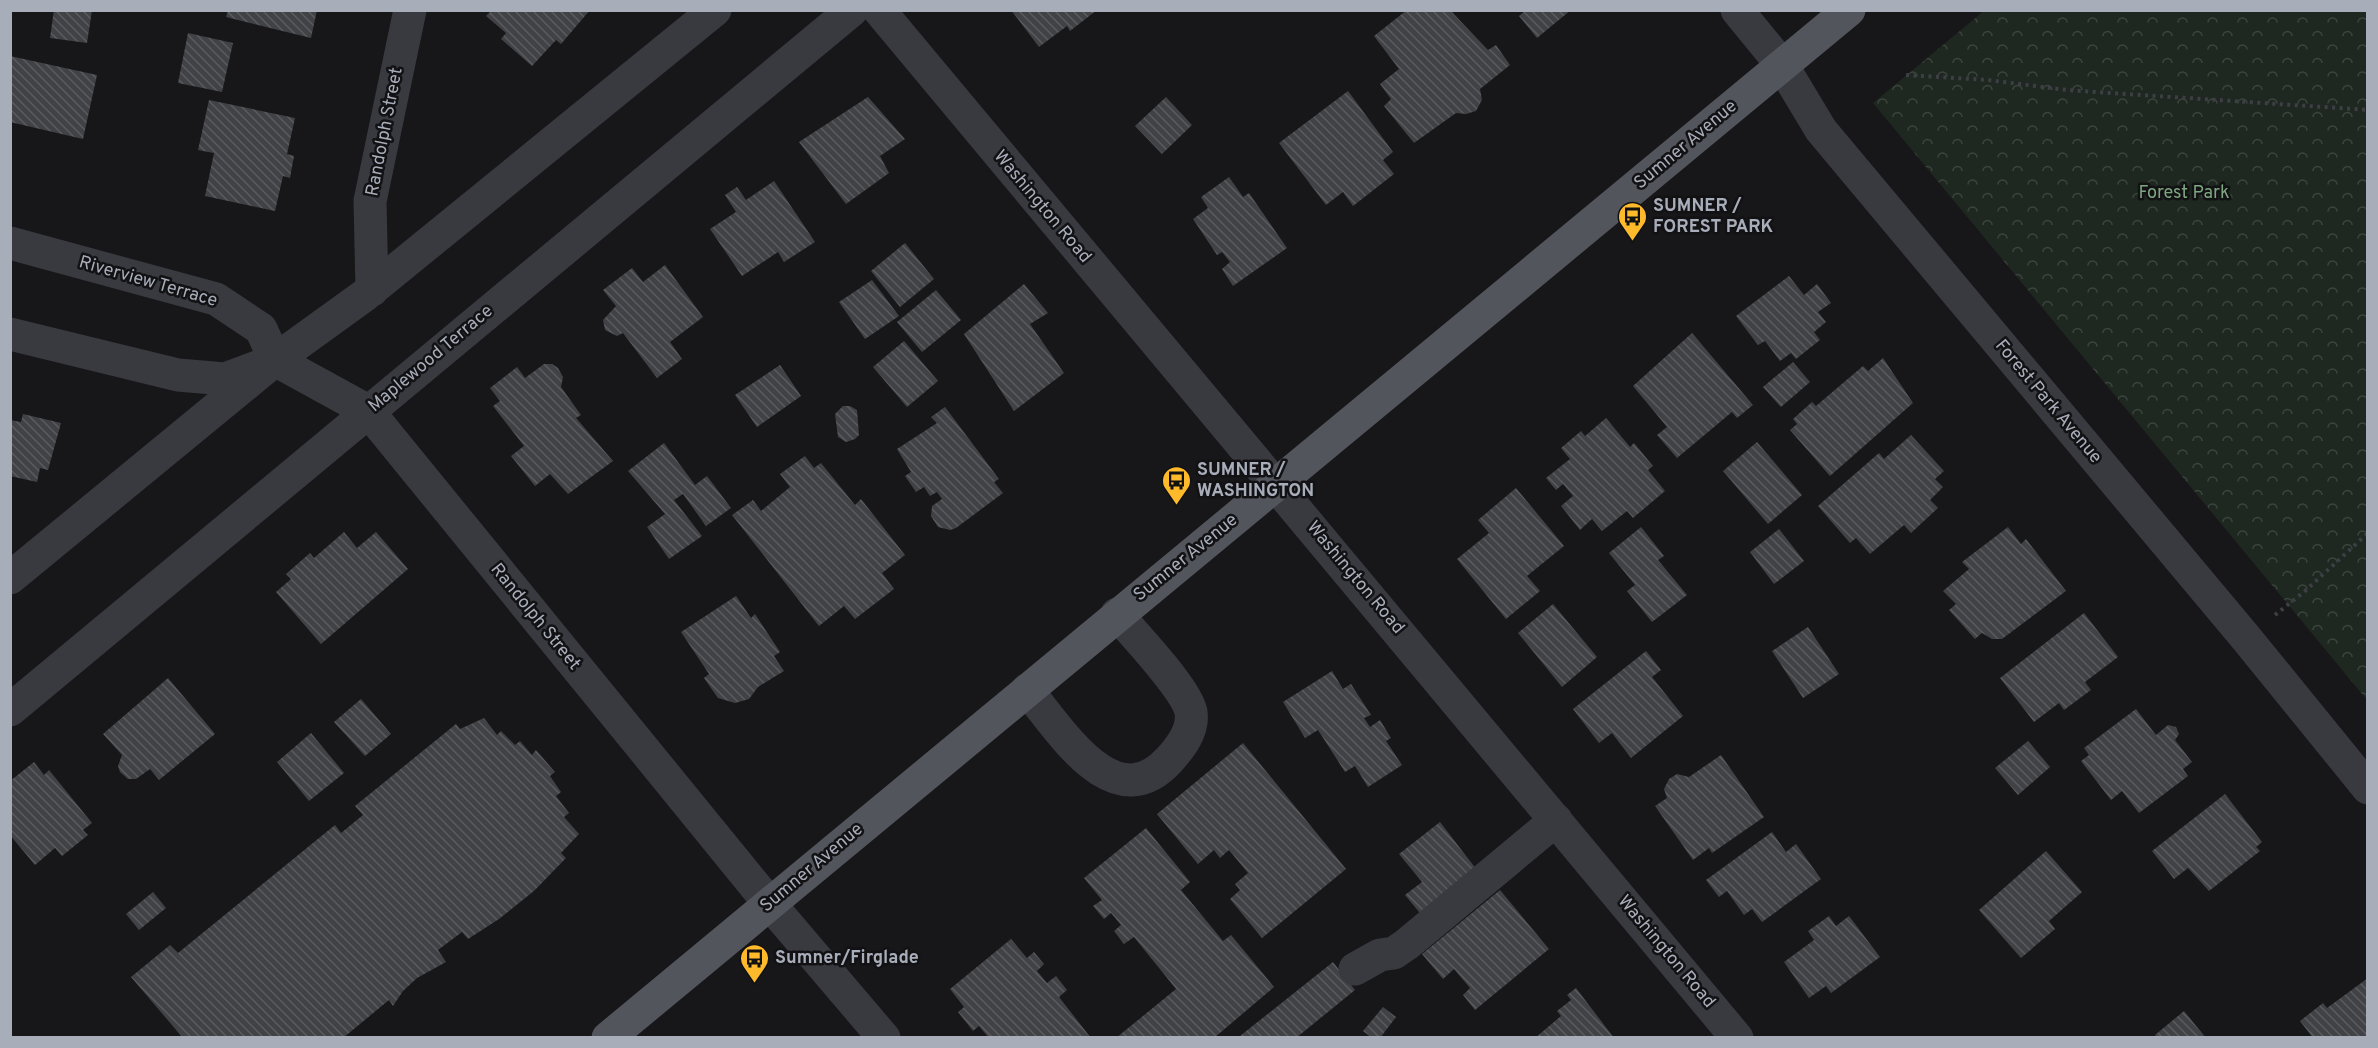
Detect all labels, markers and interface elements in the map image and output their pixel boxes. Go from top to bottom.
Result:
street label: Randolph Street [361,66,409,198]
street label: Sumner Avenue [1630,95,1742,195]
street label: Washington Road [988,146,1096,268]
park label: Forest Park [2138,182,2230,205]
place label: SUMNER / FOREST PARK [1653,195,1774,239]
bus stop icon: SUMNER / FOREST PARK [1616,200,1648,242]
street label: Riverview Terrace [76,251,220,313]
street label: Maplewood Terrace [364,300,498,418]
street label: Forest Park Avenue [1989,335,2107,469]
place label: SUMNER / WASHINGTON [1197,459,1314,503]
bus stop icon: SUMNER / WASHINGTON [1160,464,1192,506]
street label: Sumner Avenue [1129,509,1243,607]
street label: Washington Road [1301,517,1409,639]
street label: Randolph Street [485,559,585,675]
street label: Sumner Avenue [756,818,868,918]
street label: Washington Road [1612,891,1720,1013]
bus stop icon: Sumner/Firglade [738,942,770,984]
place label: Sumner/Firglade [775,947,919,970]

